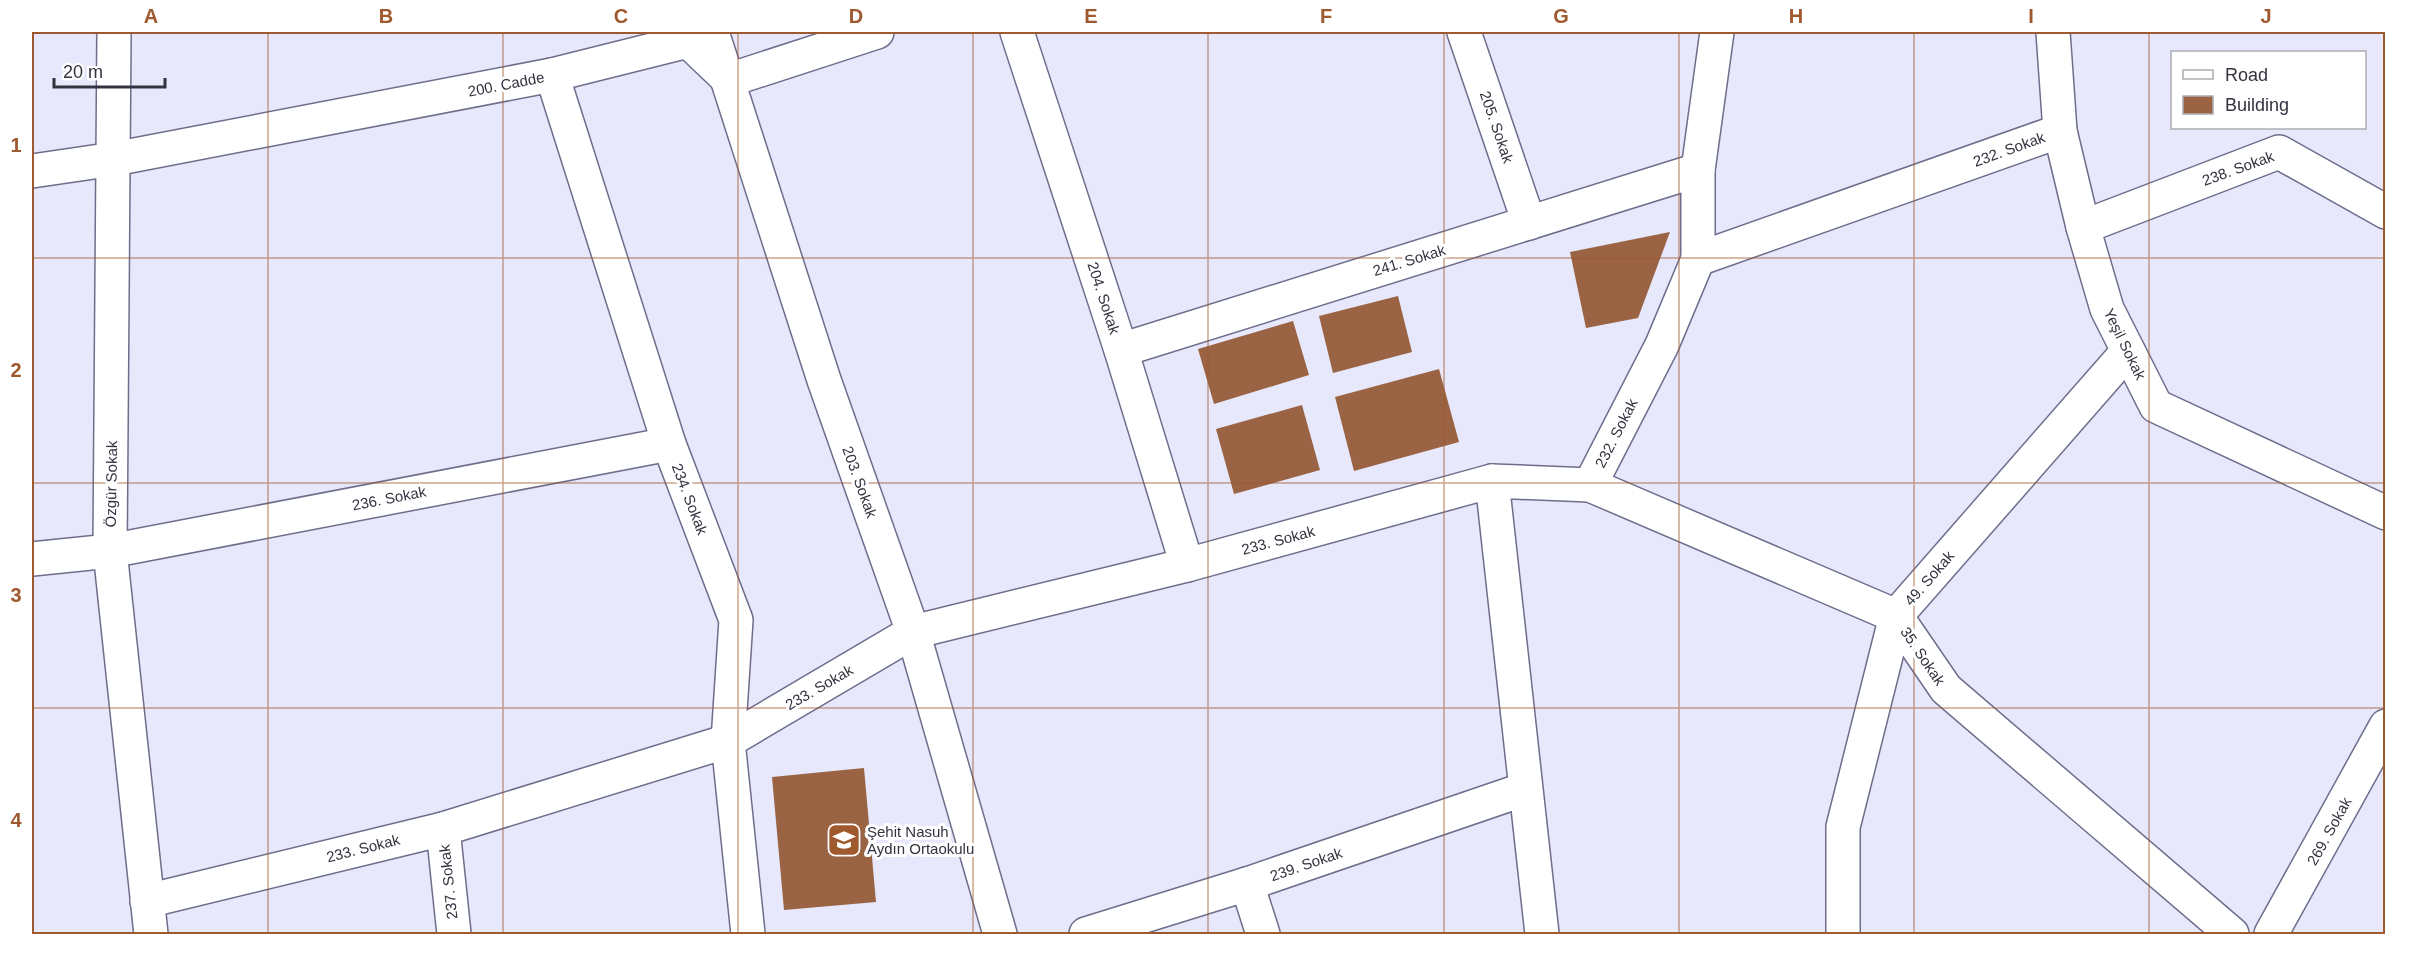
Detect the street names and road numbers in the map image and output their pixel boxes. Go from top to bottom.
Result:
street label: 200. Cadde [466,68,546,100]
street label: 205. Sokak [1477,89,1517,166]
street label: 232. Sokak [1971,128,2048,170]
street label: 238. Sokak [2200,147,2277,189]
street label: 241. Sokak [1371,241,1448,279]
street label: 204. Sokak [1084,260,1124,337]
street label: Yeşil Sokak [2100,306,2150,383]
street label: 232. Sokak [1591,395,1641,470]
street label: Özgür Sokak [102,440,120,528]
street label: 203. Sokak [839,444,881,521]
street label: 234. Sokak [669,461,712,538]
street label: 236. Sokak [351,482,428,514]
street label: 233. Sokak [1240,522,1317,558]
street label: 49. Sokak [1901,547,1958,609]
street label: 35. Sokak [1897,624,1949,689]
street label: 233. Sokak [782,661,856,713]
street label: 269. Sokak [2303,794,2355,868]
street label: 233. Sokak [325,831,402,865]
street label: 237. Sokak [436,843,460,920]
street label: 239. Sokak [1268,844,1345,884]

